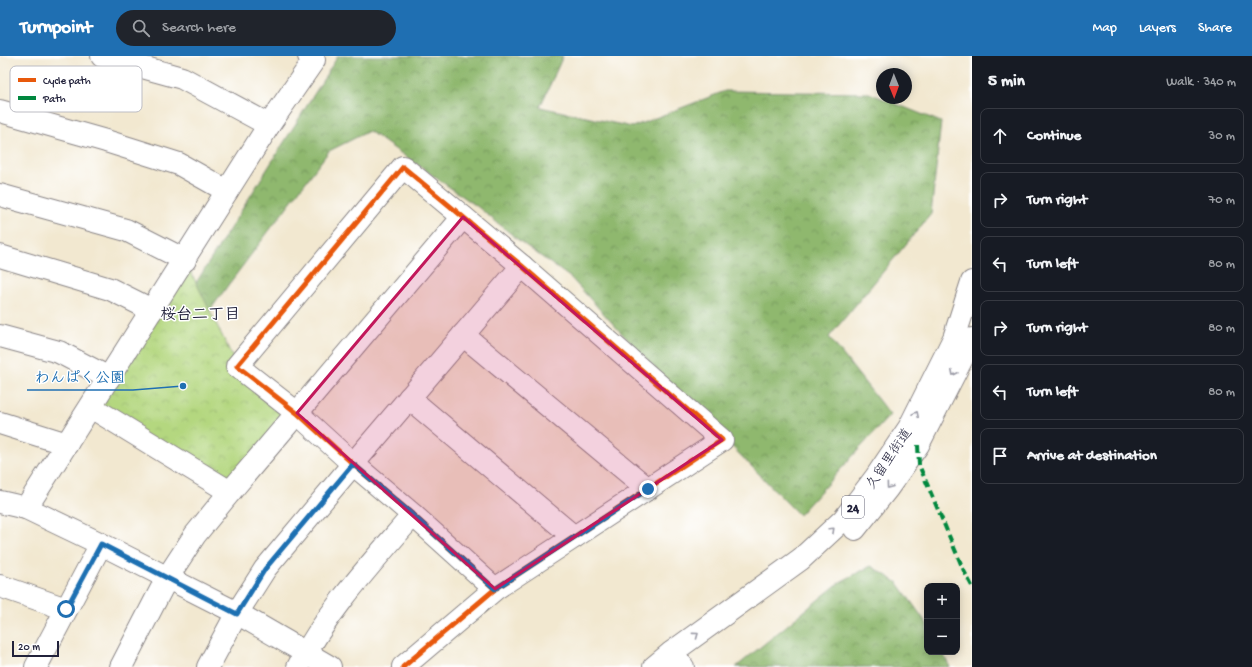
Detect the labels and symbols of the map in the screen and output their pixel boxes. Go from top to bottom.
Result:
legend [10,66,142,112]
north arrow [876,68,912,104]
text: Cycle path [43,76,91,88]
text: Path [42,94,66,106]
district label: 桜台二丁目 [160,305,240,326]
callout: わんぱく公園 [27,363,133,390]
one-way arrow [952,369,959,377]
text: わんぱく公園 [35,370,125,388]
one-way arrow [911,410,919,418]
street label: 久留里街道 [863,426,917,493]
route end [639,480,657,498]
one-way arrow [887,481,894,488]
road number: 24 [842,496,864,518]
one-way arrow [827,527,835,535]
route start [57,600,75,618]
one-way arrow [692,633,699,640]
scale bar [12,639,59,658]

